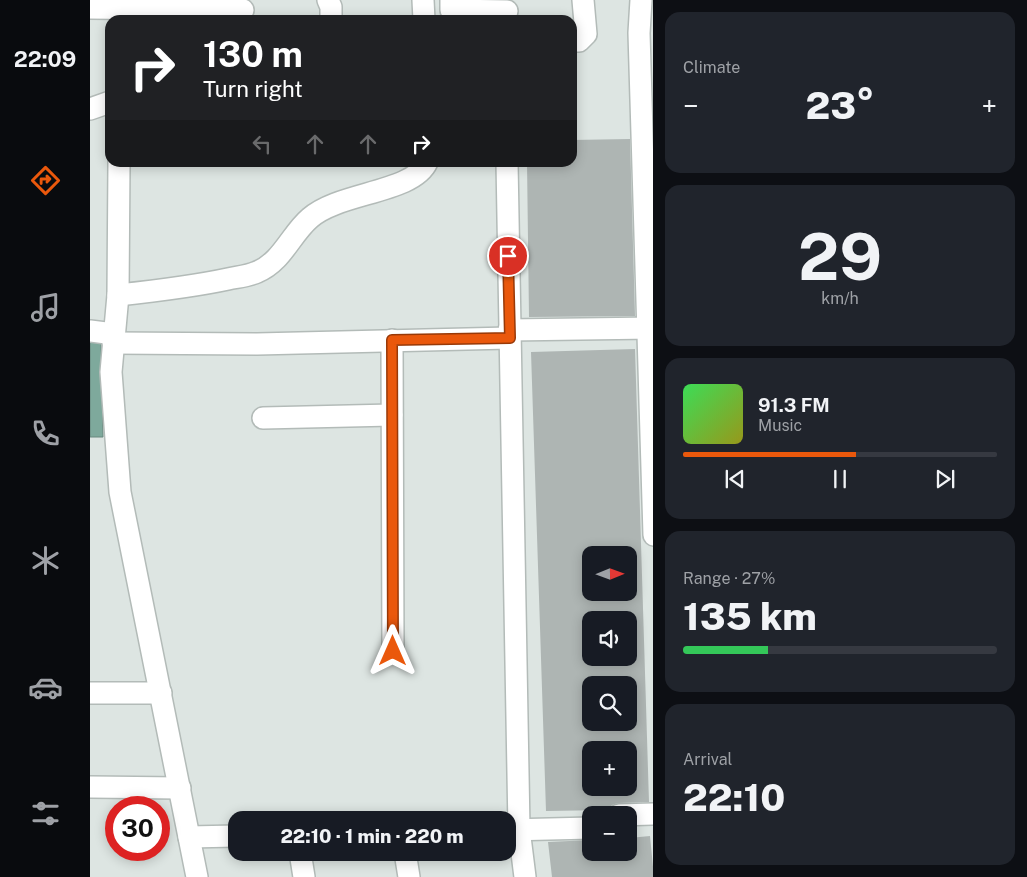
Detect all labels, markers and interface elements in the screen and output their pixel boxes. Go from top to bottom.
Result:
text: 130 m [203,34,303,75]
icon: right [120,35,185,100]
text: 22:09 [14,46,76,72]
text: Climate [683,58,740,77]
text: Turn right [203,76,303,102]
text: 23° [806,83,874,128]
text: − [683,89,699,122]
text: + [981,89,997,122]
icon: left [248,130,276,158]
icon: ahead [301,130,329,158]
icon: ahead [354,130,382,158]
icon: right [407,130,435,158]
icon: directions [28,163,63,198]
text: 29 [798,218,882,295]
pin [487,235,529,277]
icon: arrive [494,242,522,270]
text: km/h [821,289,859,308]
icon: music [28,290,63,325]
text: 91.3 FM [758,394,830,416]
icon: phone [28,416,63,451]
text: Music [758,416,802,435]
icon: previous [721,465,749,493]
icon: pause [826,465,854,493]
icon: next [931,465,959,493]
icon: climate [28,543,63,578]
north arrow [582,546,638,601]
map controls [582,546,637,861]
text: Range · 27% [683,569,775,588]
text: 135 km [683,594,817,639]
button: sound [582,611,637,666]
position arrow [366,624,418,676]
icon: car [28,670,63,705]
button: search [582,676,637,731]
button: + [582,741,637,796]
text: Arrival [683,750,732,769]
text: 22:10 [683,775,785,820]
icon: filters [28,796,63,831]
speed limit sign: 30 [105,796,170,861]
button: − [582,806,637,861]
text: 22:10 · 1 min · 220 m [280,825,464,847]

